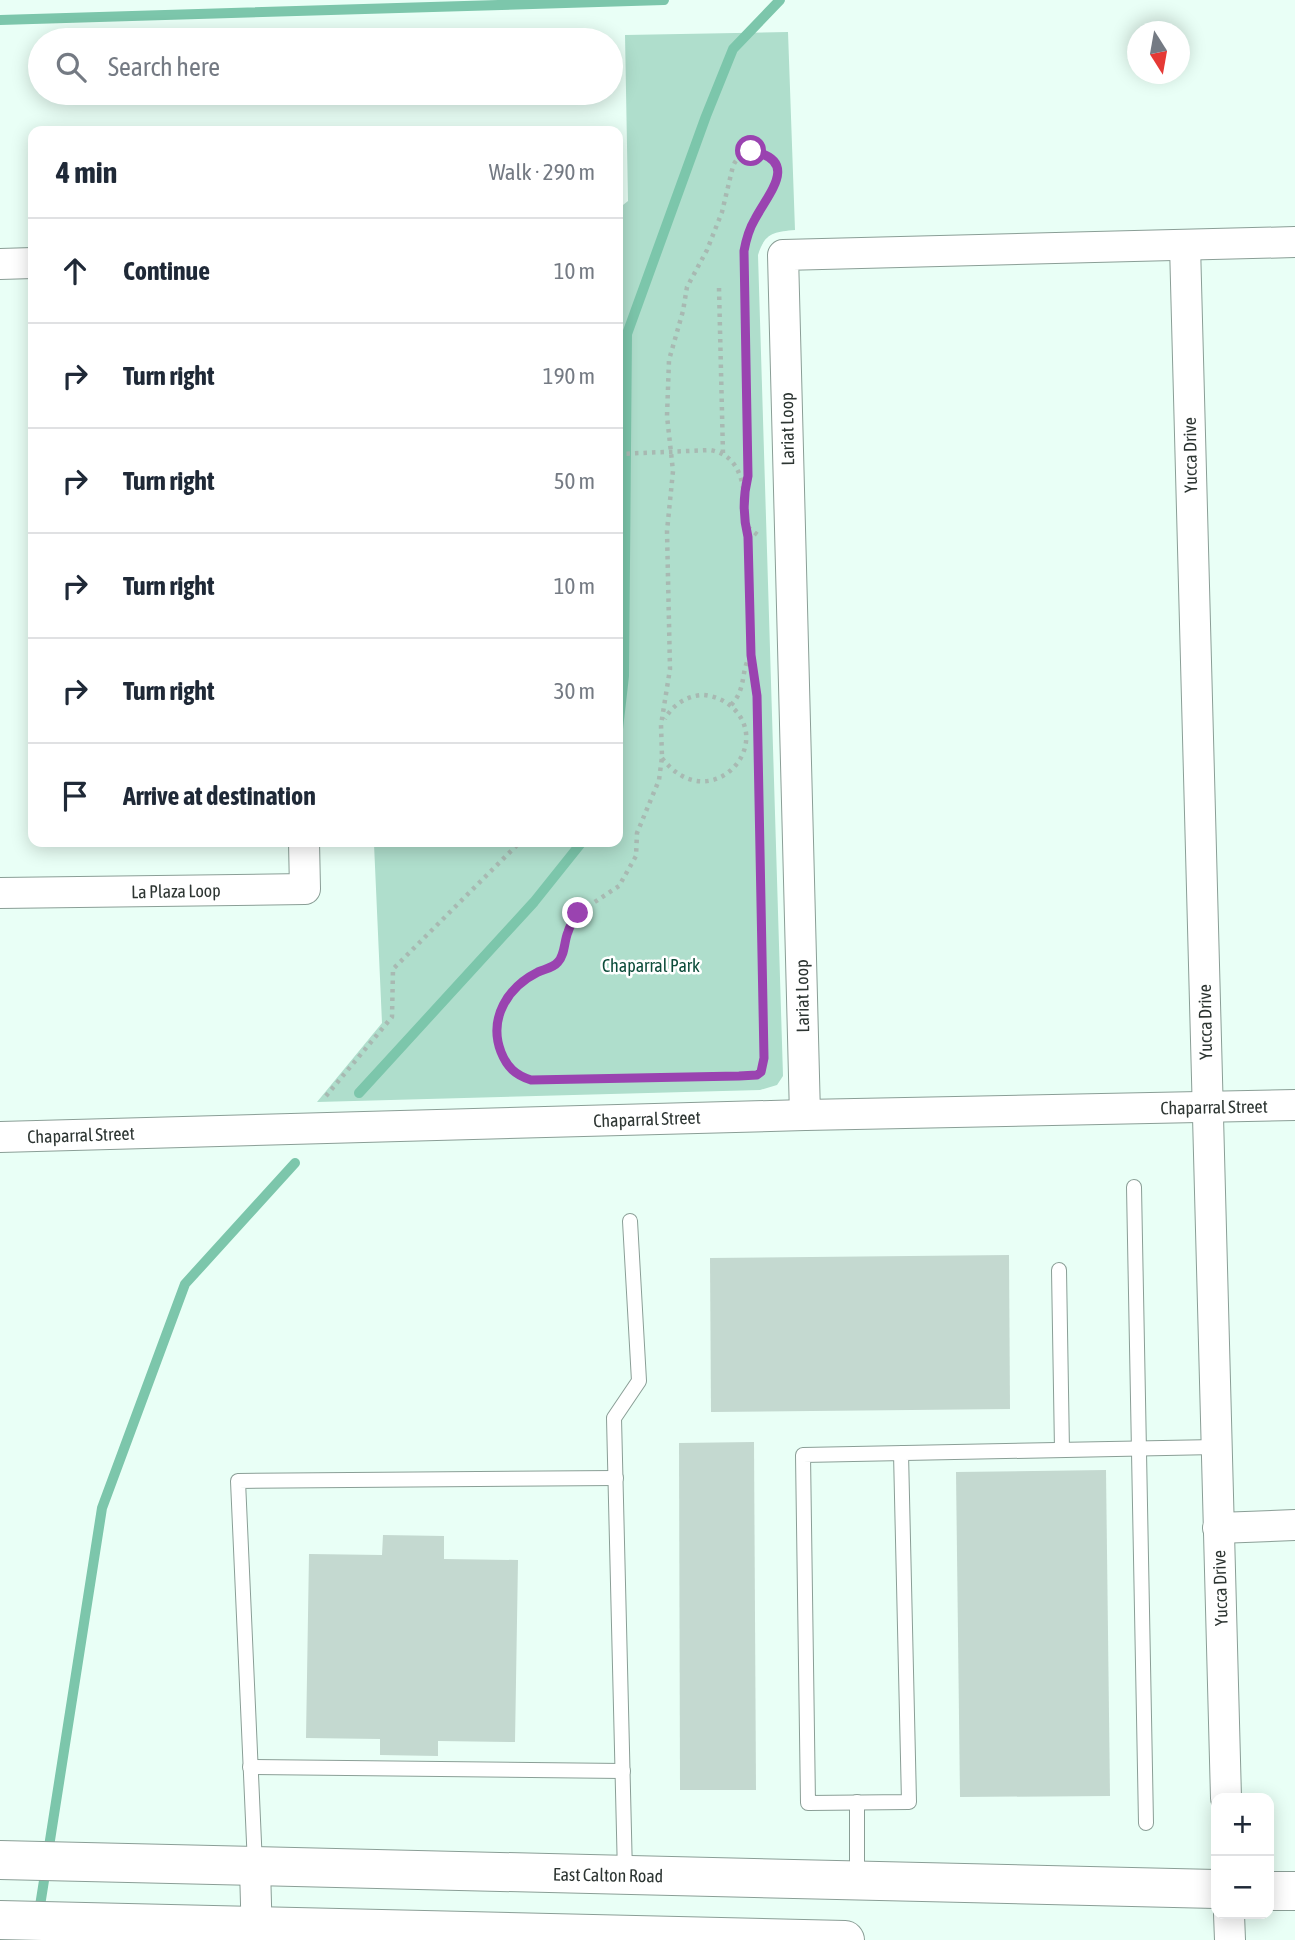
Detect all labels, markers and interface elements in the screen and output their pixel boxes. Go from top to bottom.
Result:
north arrow [1127,21,1190,84]
search box [28,28,623,105]
icon: search [52,48,90,86]
text: Search here [108,52,220,82]
route start [735,135,766,166]
text: 4 min [56,155,117,189]
text: Walk · 290 m [489,159,595,185]
icon: ahead [56,252,94,290]
text: Continue [123,256,210,286]
text: 10 m [554,258,595,284]
icon: right [56,357,94,395]
text: Turn right [123,361,214,391]
text: 190 m [543,363,595,389]
street label: Lariat Loop [776,392,798,466]
street label: Yucca Drive [1179,417,1201,493]
icon: right [56,462,94,500]
text: Turn right [123,466,214,496]
text: 50 m [554,468,595,494]
icon: right [56,567,94,605]
text: Turn right [123,571,214,601]
text: 10 m [554,573,595,599]
icon: right [56,672,94,710]
text: Turn right [123,676,214,706]
text: 30 m [554,678,595,704]
icon: arrive [56,777,94,815]
text: Arrive at destination [123,781,316,811]
street label: La Plaza Loop [131,880,221,902]
route end [562,897,593,928]
park label: Chaparral Park [602,955,700,976]
street label: Lariat Loop [791,959,813,1033]
street label: Yucca Drive [1194,984,1216,1060]
street label: Chaparral Street [1160,1096,1268,1118]
street label: Chaparral Street [593,1107,701,1131]
street label: Chaparral Street [27,1123,135,1147]
street label: Yucca Drive [1208,1550,1232,1626]
map controls [1211,1793,1274,1919]
button: + [1211,1793,1274,1856]
button: − [1211,1856,1274,1919]
street label: East Calton Road [553,1864,663,1886]

